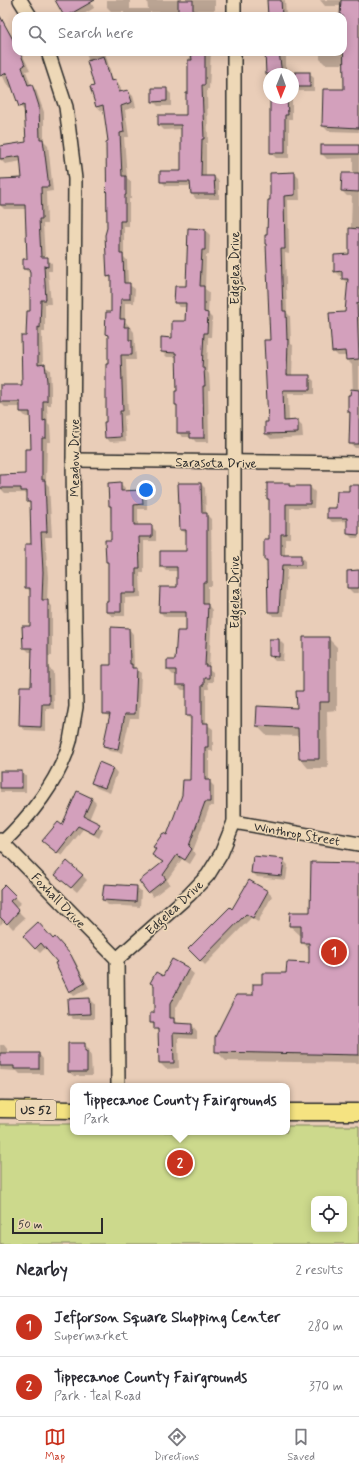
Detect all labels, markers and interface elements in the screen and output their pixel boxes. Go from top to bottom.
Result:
search box [12,12,347,56]
icon: search [26,23,48,45]
text: Search here [58,24,134,44]
north arrow [263,68,299,104]
street label: Edgelea Drive [227,231,246,305]
street label: Meadow Drive [67,419,84,497]
street label: Sarasota Drive [175,454,257,473]
your location [136,480,156,500]
street label: Edgelea Drive [227,555,246,629]
street label: Winthrop Street [252,819,341,850]
street label: Foxhall Drive [27,870,89,933]
street label: Edgelea Drive [142,877,209,941]
pin: 1 [321,937,347,967]
popup [70,1083,290,1135]
text: Tippecanoe County Fairgrounds [83,1091,277,1111]
road number: US 52 [16,1100,56,1120]
text: Park [83,1111,109,1128]
pin: 2 [167,1148,193,1178]
map controls [311,1196,347,1232]
button: locate [311,1196,347,1232]
scale bar [12,1216,103,1235]
text: 50 m [18,1218,43,1232]
text: Nearby [16,1259,68,1281]
text: 2 results [296,1262,343,1279]
text: Jefforson Square Shopping Center [54,1308,280,1328]
text: 1 [26,1318,32,1335]
text: 280 m [308,1318,343,1335]
text: Supermarket [54,1328,128,1345]
text: Tippecanoe County Fairgrounds [54,1368,247,1388]
text: 2 [26,1378,32,1395]
text: 370 m [309,1378,343,1395]
text: Park · Teal Road [54,1388,141,1405]
tab: Map [44,1426,66,1464]
tab: Directions [154,1426,199,1464]
tab: Saved [287,1426,315,1464]

